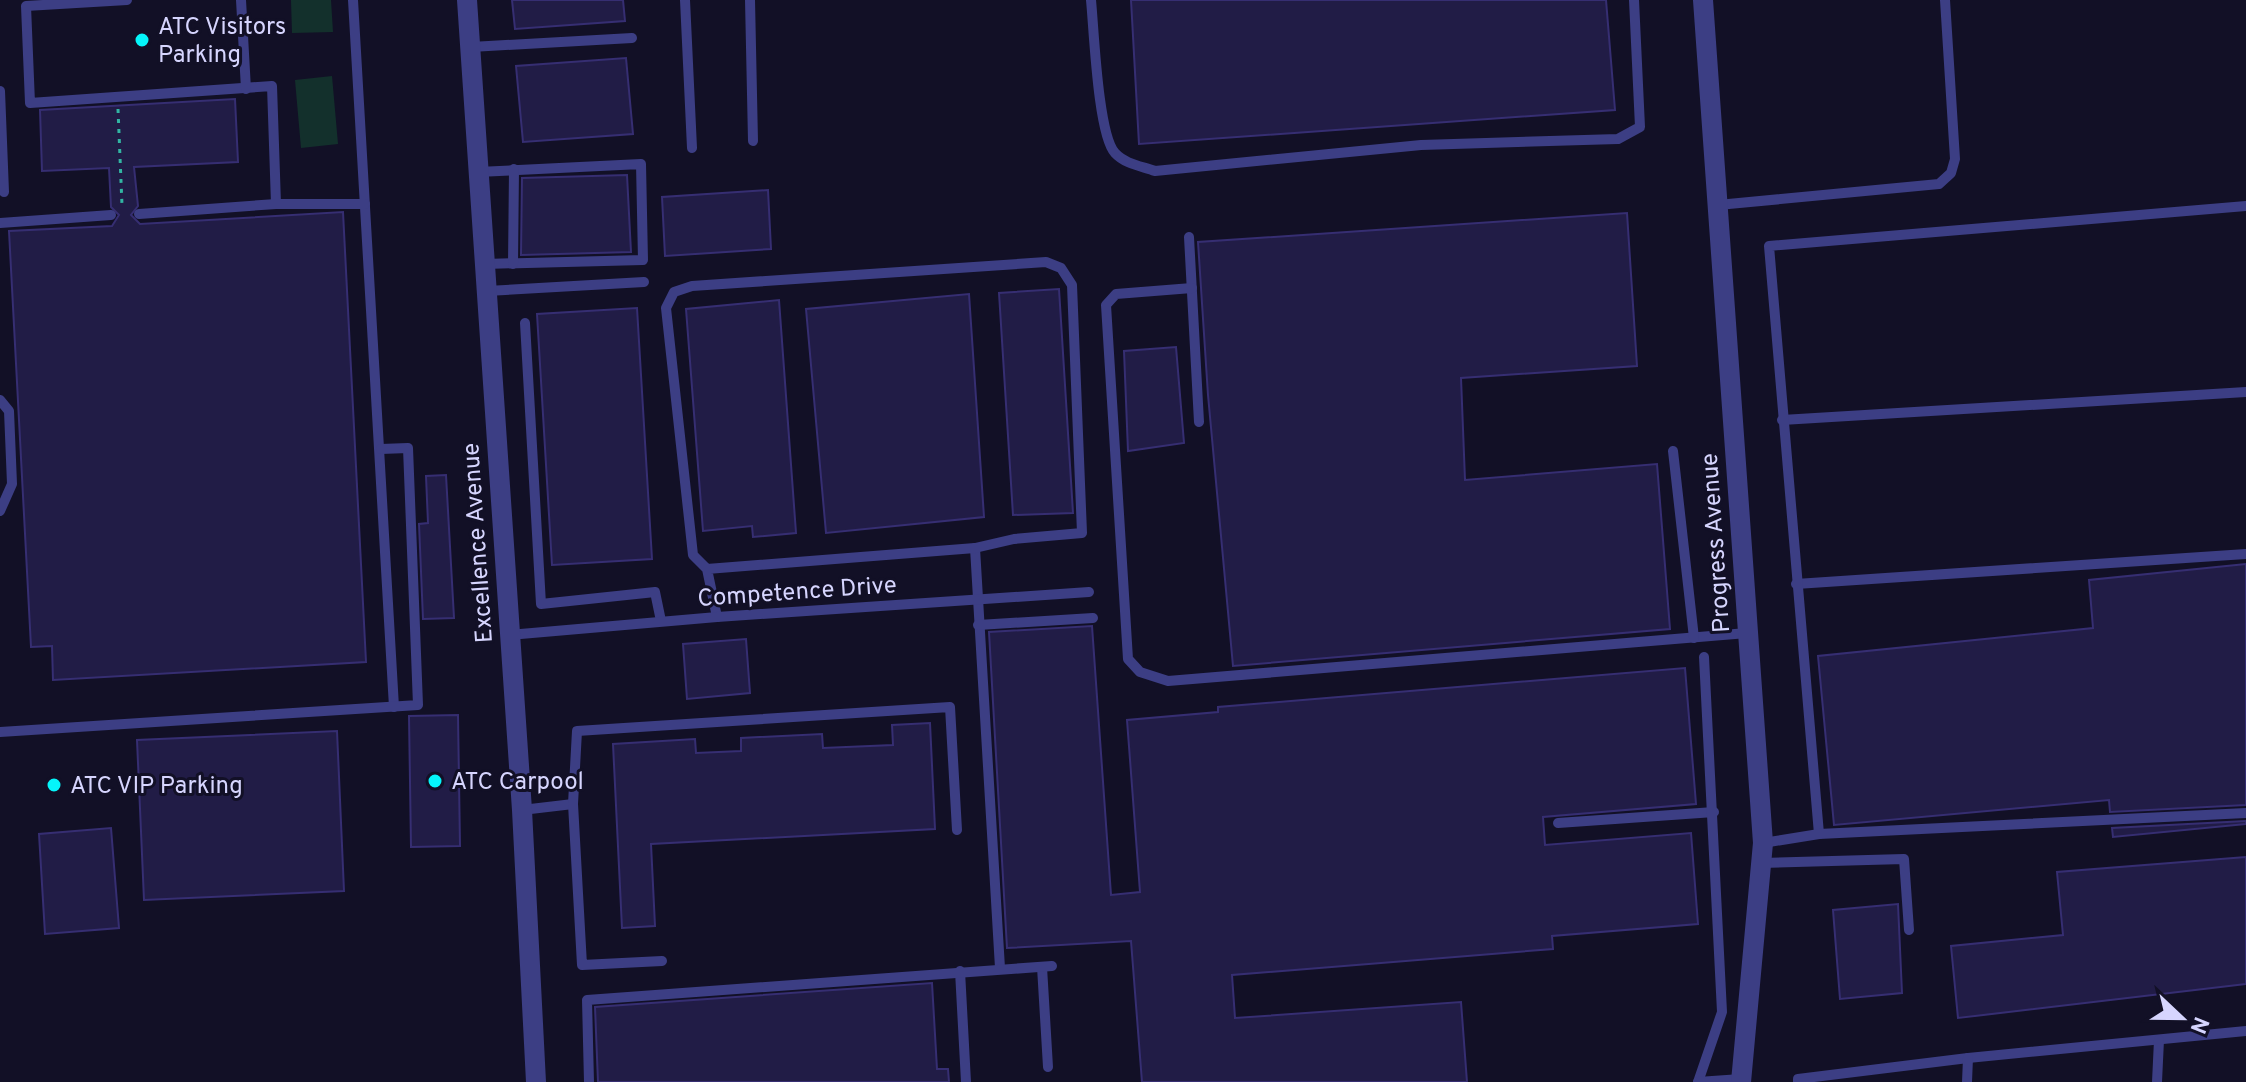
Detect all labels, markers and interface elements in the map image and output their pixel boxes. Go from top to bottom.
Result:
place label: ATC Visitors Parking [158,13,286,71]
marker: ATC Visitors Parking [133,31,151,49]
street label: Excellence Avenue [457,442,501,644]
street label: Progress Avenue [1696,452,1738,634]
street label: Competence Drive [697,571,898,615]
place label: ATC Carpool [451,768,584,798]
place label: ATC VIP Parking [70,772,243,802]
marker: ATC Carpool [426,772,444,790]
marker: ATC VIP Parking [45,776,63,794]
north arrow [2142,978,2222,1058]
text: N [2183,1012,2214,1037]

